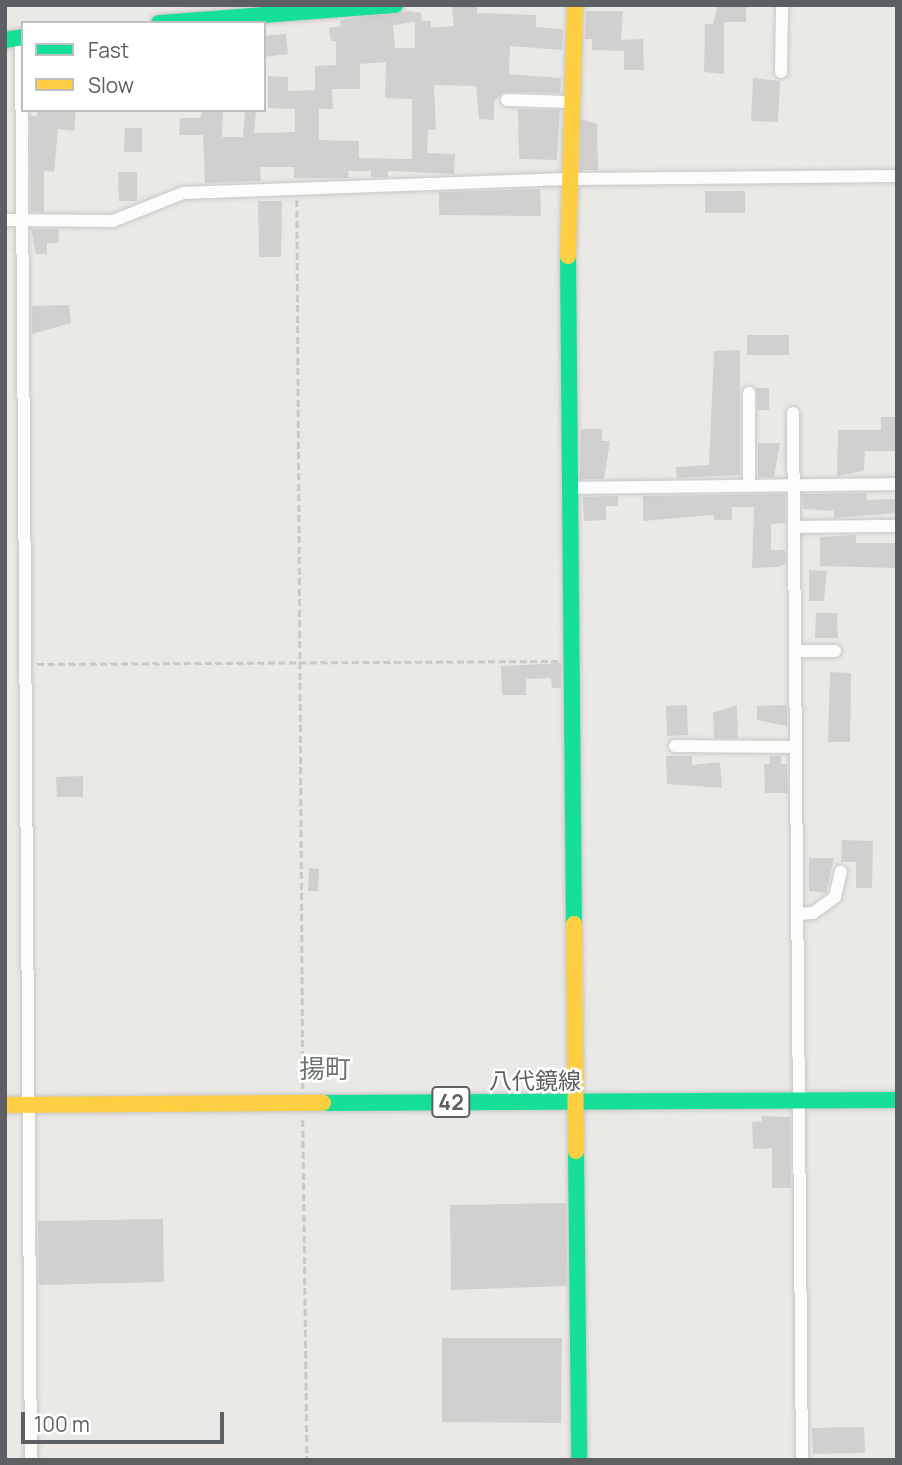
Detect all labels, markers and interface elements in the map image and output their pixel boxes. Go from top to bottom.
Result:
legend [21,21,266,112]
text: Fast [88,36,129,64]
text: Slow [88,71,134,99]
district label: 揚町 [299,1053,351,1085]
street label: 八代鏡線 [489,1066,581,1094]
road number: 42 [430,1084,472,1120]
scale bar [24,1398,228,1442]
text: 100 m [34,1410,90,1438]

